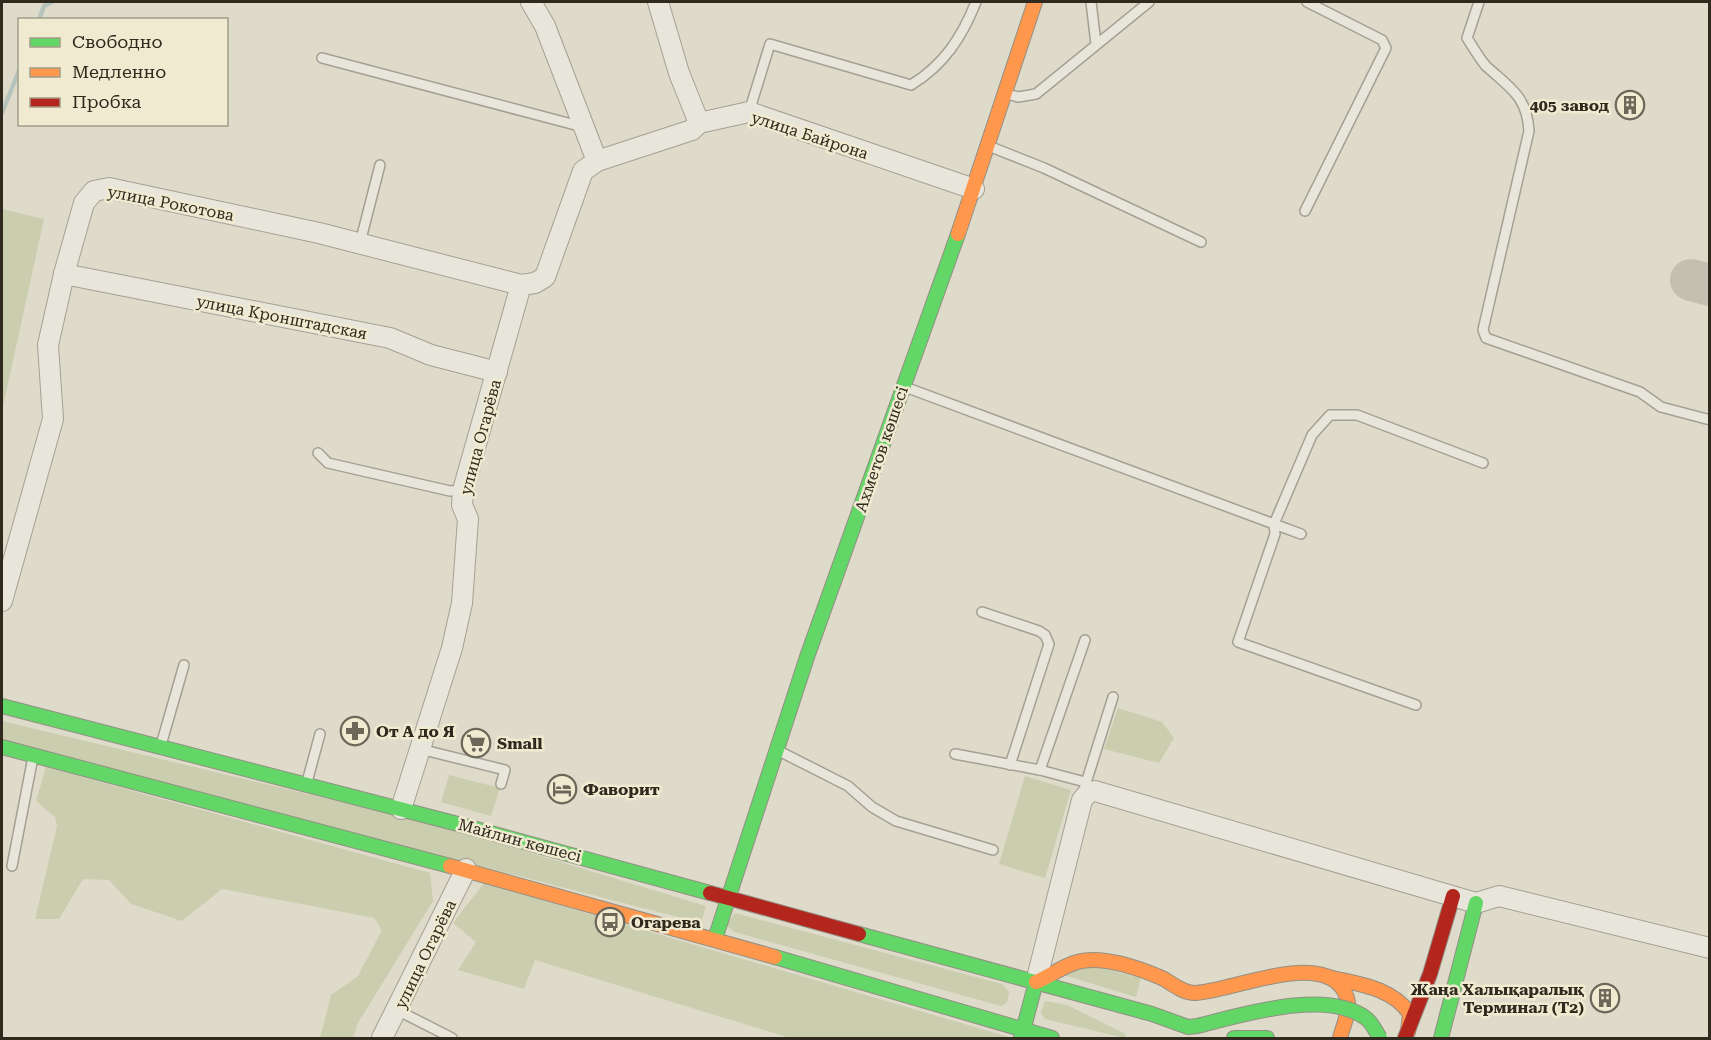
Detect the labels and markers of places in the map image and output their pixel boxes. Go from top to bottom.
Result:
building icon: 405 завод [1614,89,1646,121]
place label: 405 завод [1530,96,1609,115]
pharmacy icon: От А до Я [339,715,371,747]
place label: От А до Я [376,722,455,741]
supermarket icon: Small [460,727,492,759]
place label: Small [497,734,543,753]
hotel icon: Фаворит [546,773,578,805]
place label: Фаворит [583,780,660,799]
bus stop icon: Огарева [594,906,626,938]
place label: Огарева [631,913,701,932]
place label: Жаңа Халықаралық Терминал (Т2) [1410,980,1584,1017]
building icon: Жаңа Халықаралық Терминал (Т2) [1589,982,1621,1014]

